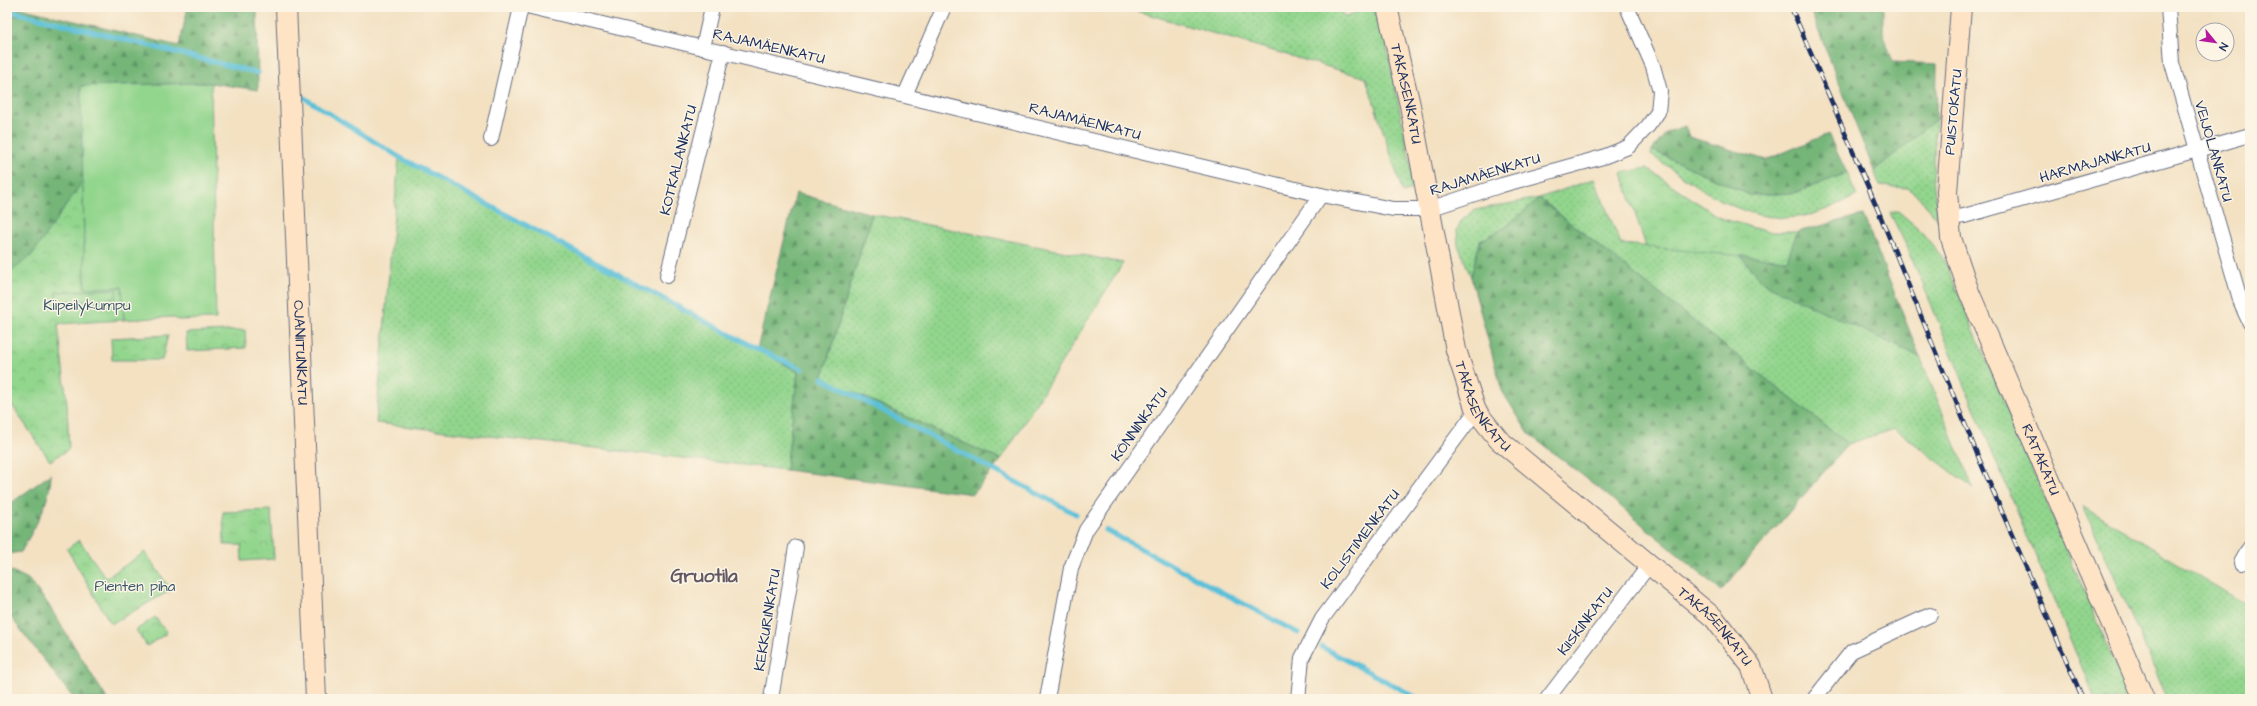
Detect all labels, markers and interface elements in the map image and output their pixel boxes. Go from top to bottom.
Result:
north arrow [2195,22,2235,62]
street label: RAJAMÄENKATU [711,23,827,70]
text: N [2215,40,2232,53]
street label: TAKASENKATU [1385,42,1427,146]
street label: PUISTOKATU [1939,68,1968,156]
street label: RAJAMÄENKATU [1027,97,1143,146]
street label: VEIJOLANKATU [2189,98,2238,204]
street label: KOTKALANKATU [655,103,702,217]
street label: HARMAJANKATU [2037,137,2153,188]
street label: RAJAMÄENKATU [1427,148,1543,201]
park label: Kiipeilykumpu [43,295,131,317]
street label: OJANIITUNKATU [288,300,313,406]
street label: TAKASENKATU [1449,358,1515,457]
street label: KÖNNINKATU [1106,383,1173,466]
street label: RATAKATU [2016,421,2065,499]
street label: KOLISTIMENKATU [1316,485,1405,594]
district label: Gruotila [670,563,738,590]
street label: KEKKURINKATU [749,567,786,673]
park label: Pienten piha [95,576,176,597]
street label: TAKASENKATU [1673,582,1757,670]
street label: KIISKINKATU [1553,583,1618,660]

